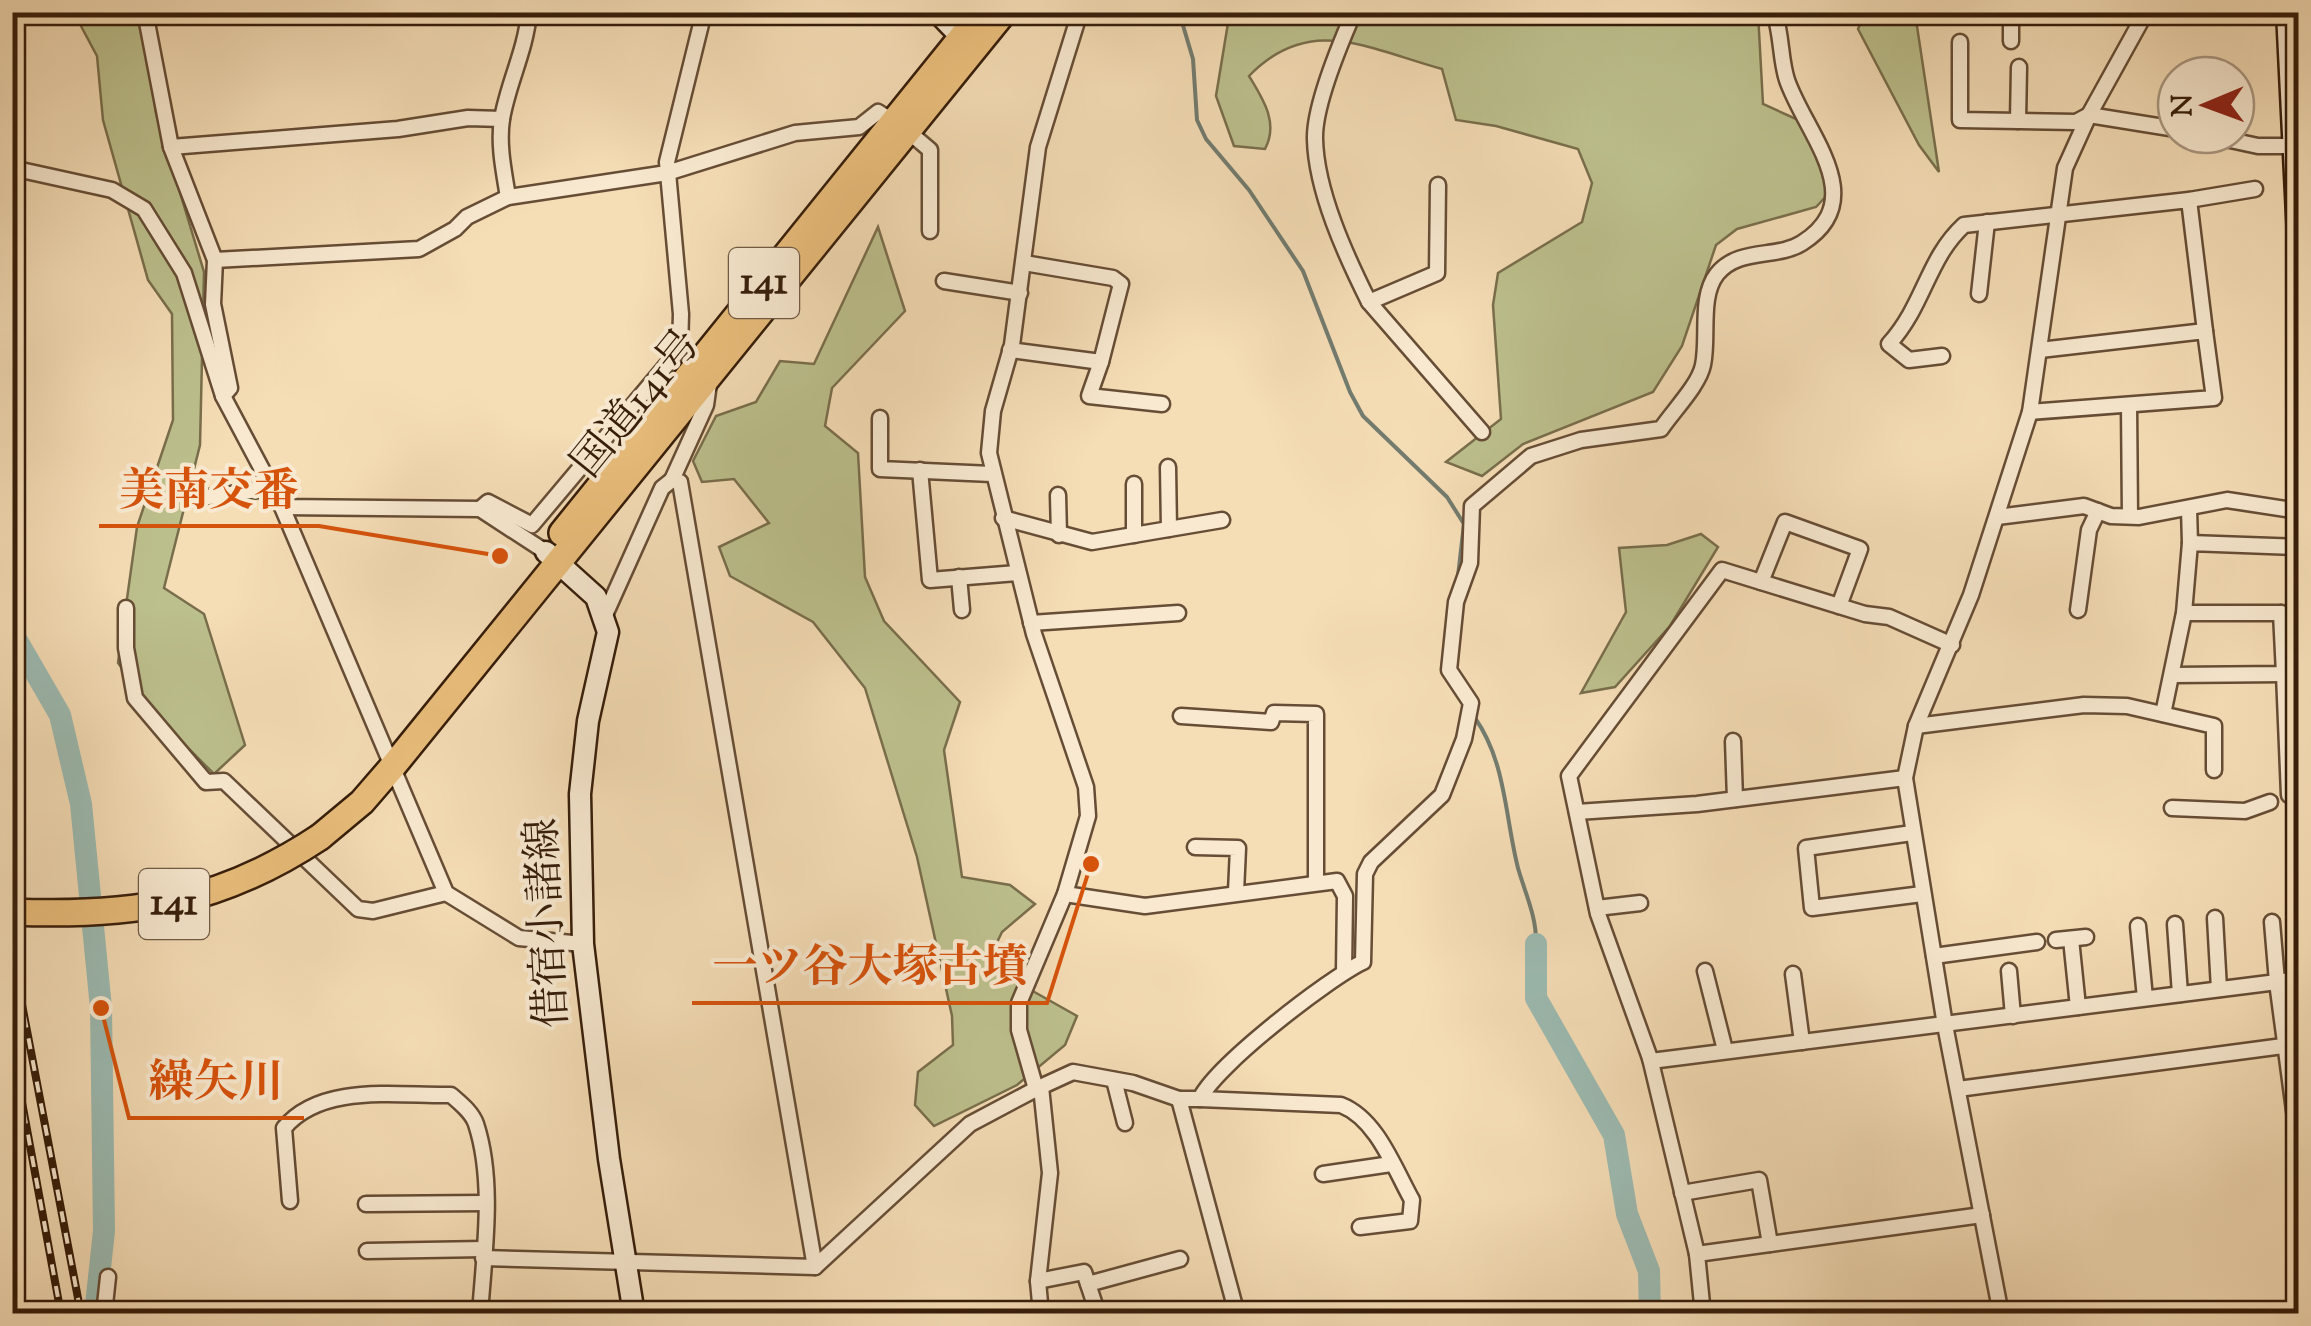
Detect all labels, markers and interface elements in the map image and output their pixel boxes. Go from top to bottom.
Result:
north arrow [2156,55,2256,155]
text: N [2164,94,2204,117]
road number: 141 [729,248,799,318]
street label: 国道141号 [559,318,717,492]
callout: 美南交番 [99,451,319,526]
text: 美南交番 [119,462,299,527]
street label: 借宿小諸線 [515,817,585,1029]
road number: 141 [139,869,209,939]
callout: 一ツ谷大塚古墳 [692,928,1047,1003]
text: 一ツ谷大塚古墳 [712,938,1028,1003]
callout: 繰矢川 [129,1043,304,1118]
text: 繰矢川 [148,1053,284,1118]

